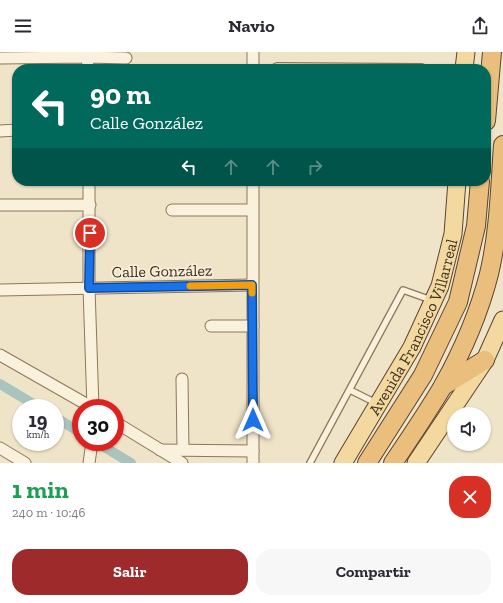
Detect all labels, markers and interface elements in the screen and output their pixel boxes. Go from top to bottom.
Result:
icon: menu [12,15,34,37]
text: Navio [228,15,275,37]
icon: share [469,15,491,37]
text: 90 m [90,78,151,111]
icon: left [24,80,76,132]
text: Calle González [90,112,203,134]
icon: left [178,156,200,178]
icon: ahead [220,156,242,178]
icon: ahead [262,156,284,178]
icon: right [304,156,326,178]
pin [73,216,107,250]
icon: arrive [79,222,101,244]
street label: Avenida Francisco Villarreal [364,237,461,418]
street label: Calle González [112,261,212,281]
speed limit sign: 30 [72,399,124,451]
position arrow [232,399,274,441]
map controls [447,407,491,451]
button: sound [447,407,491,451]
text: 19 [29,408,47,432]
text: km/h [27,429,49,441]
text: 1 min [12,475,69,504]
button: close [449,476,491,518]
text: 240 m · 10:46 [12,505,85,520]
button: Salir [12,549,248,595]
button: Compartir [256,549,491,595]

